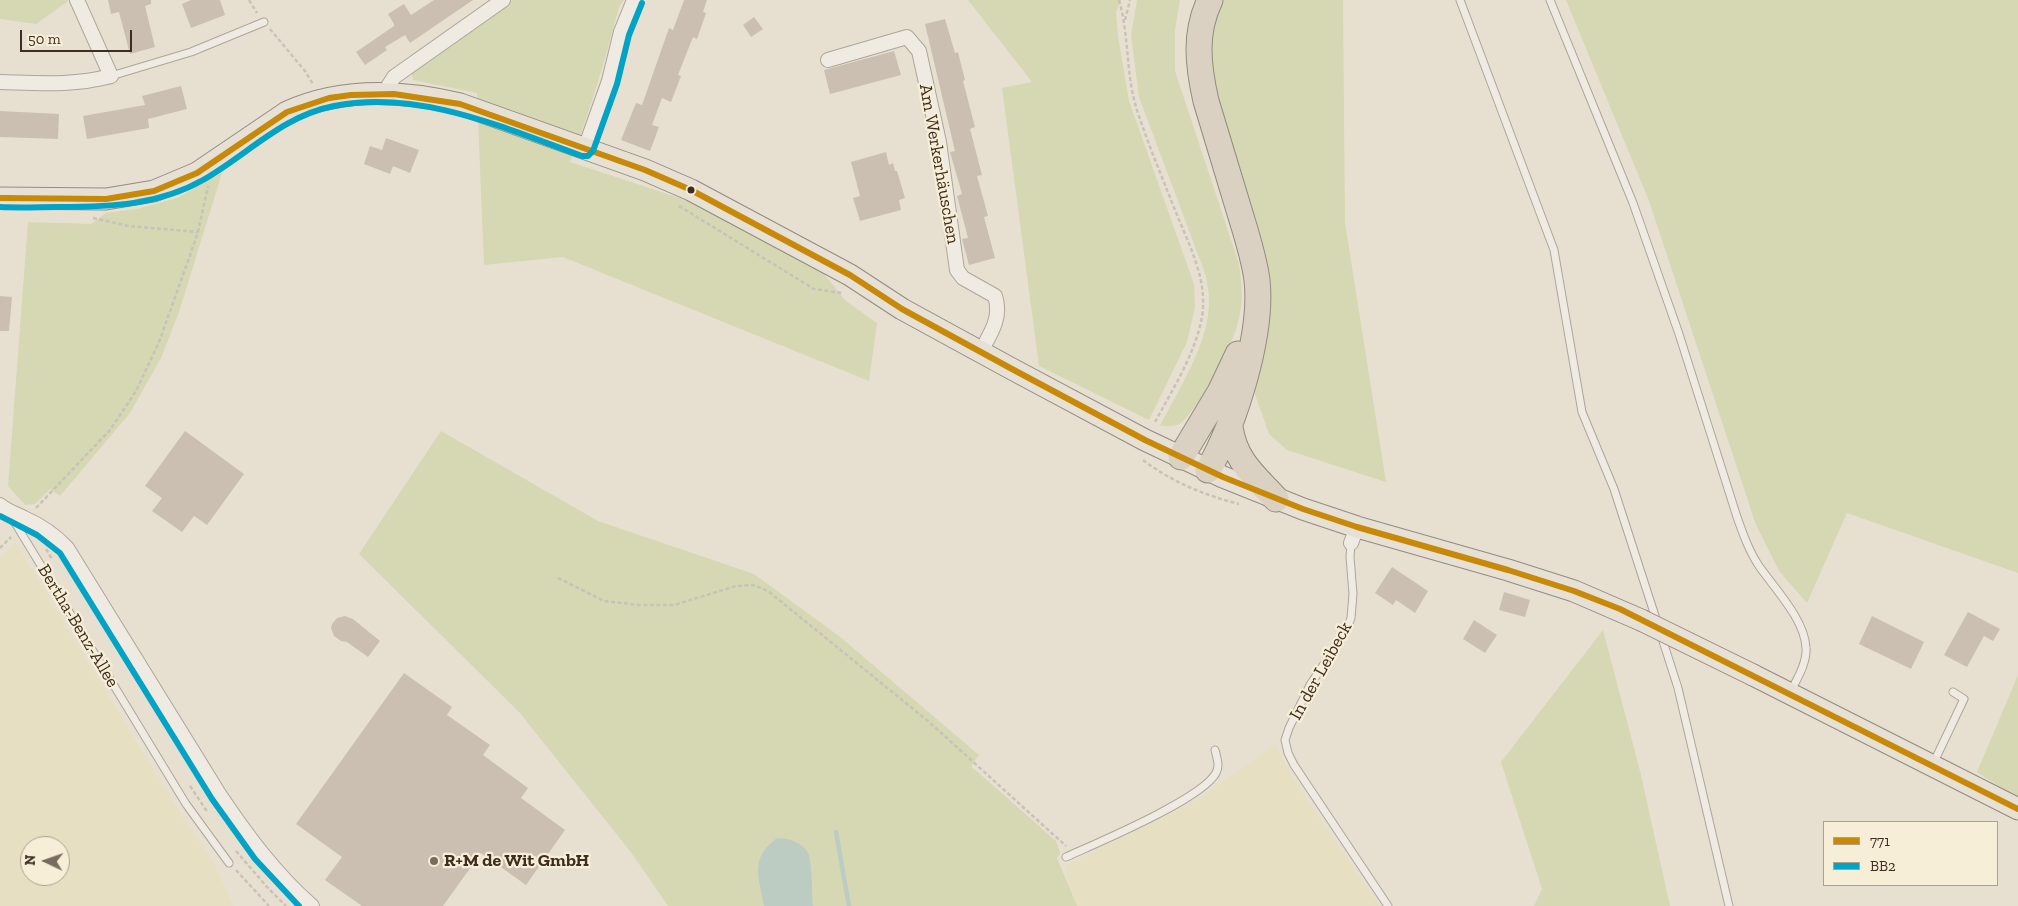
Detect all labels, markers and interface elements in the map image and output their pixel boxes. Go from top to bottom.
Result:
scale bar [22,20,135,52]
text: 50 m [28,30,61,48]
street label: Am Werkerhäuschen [914,82,964,246]
unlabelled marker [686,185,696,195]
street label: Bertha-Benz-Allee [33,561,123,691]
street label: In der Leibeck [1285,618,1357,724]
legend [1823,821,1998,886]
text: 771 [1870,832,1890,850]
north arrow [20,836,70,886]
place label: R+M de Wit GmbH [444,850,589,872]
text: N [22,854,39,866]
marker: R+M de Wit GmbH [428,855,440,867]
text: BB2 [1870,857,1896,875]

